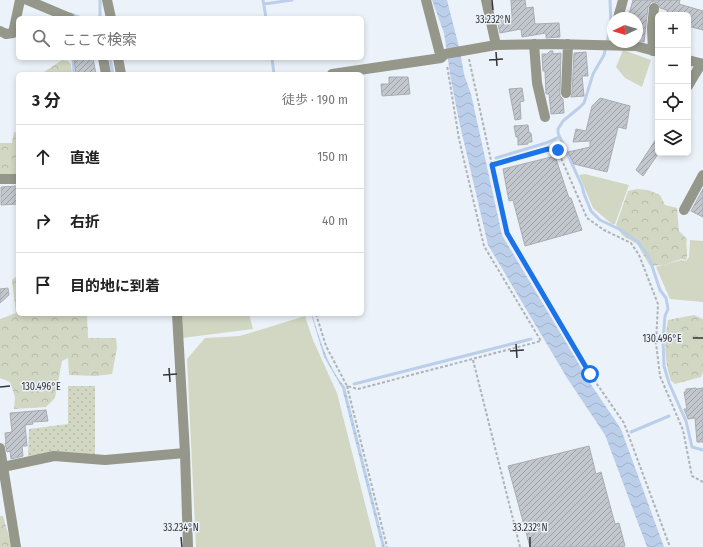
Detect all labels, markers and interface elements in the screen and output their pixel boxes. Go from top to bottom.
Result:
north arrow [607,12,643,48]
map controls [655,12,691,156]
button: + [655,12,691,48]
text: 33.232°N [475,14,511,26]
search box [16,16,364,60]
icon: search [30,27,52,49]
text: ここで検索 [62,31,137,49]
button: − [655,48,691,84]
button: locate [655,84,691,120]
text: 3 分 [32,90,61,111]
text: 徒歩 · 190 m [282,92,348,107]
button: layers [655,120,691,156]
route end [549,141,567,159]
icon: ahead [32,146,54,168]
text: 直進 [70,149,100,167]
text: 150 m [317,149,348,164]
icon: right [32,210,54,232]
text: 右折 [70,213,100,231]
text: 40 m [322,213,348,228]
icon: arrive [32,274,54,296]
text: 目的地に到着 [70,277,160,295]
text: 130.496°E [642,333,682,345]
route start [581,365,599,383]
text: 130.496°E [21,381,61,393]
text: 33.234°N [163,522,199,534]
text: 33.232°N [512,522,548,534]

